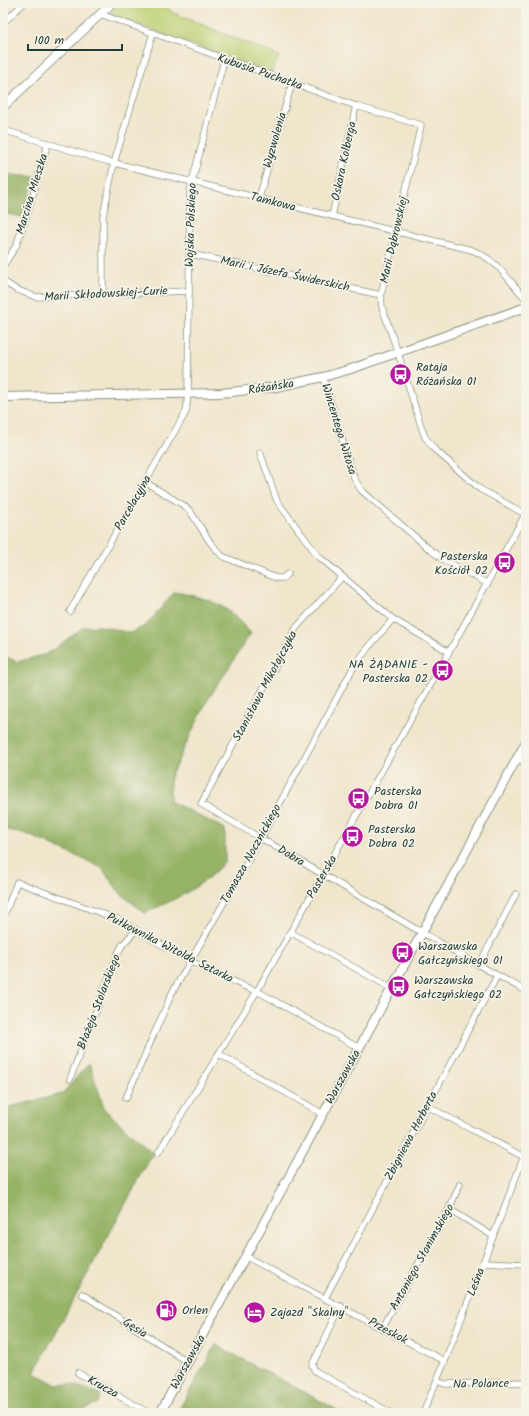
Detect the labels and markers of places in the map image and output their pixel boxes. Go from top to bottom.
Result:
place label: Rataja Różańska 01 [416,358,477,391]
bus stop icon: Rataja Różańska 01 [387,361,413,387]
place label: Pasterska Kościół 02 [435,547,488,580]
bus stop icon: Pasterska Kościół 02 [491,550,517,576]
place label: NA ŻĄDANIE - Pasterska 02 [349,655,428,688]
bus stop icon: NA ŻĄDANIE - Pasterska 02 [430,658,456,684]
place label: Pasterska Dobra 01 [374,782,422,815]
bus stop icon: Pasterska Dobra 01 [345,785,371,811]
place label: Pasterska Dobra 02 [368,820,416,853]
bus stop icon: Pasterska Dobra 02 [339,823,365,849]
place label: Warszawska Gałczyńskiego 01 [418,937,503,970]
bus stop icon: Warszawska Gałczyńskiego 01 [390,940,416,966]
place label: Warszawska Gałczyńskiego 02 [414,971,502,1004]
bus stop icon: Warszawska Gałczyńskiego 02 [386,974,412,1000]
fuel station icon: Orlen [154,1297,180,1323]
hotel icon: Zajazd "Skalny" [241,1299,267,1325]
place label: Orlen [182,1301,208,1320]
place label: Zajazd "Skalny" [270,1303,348,1322]

